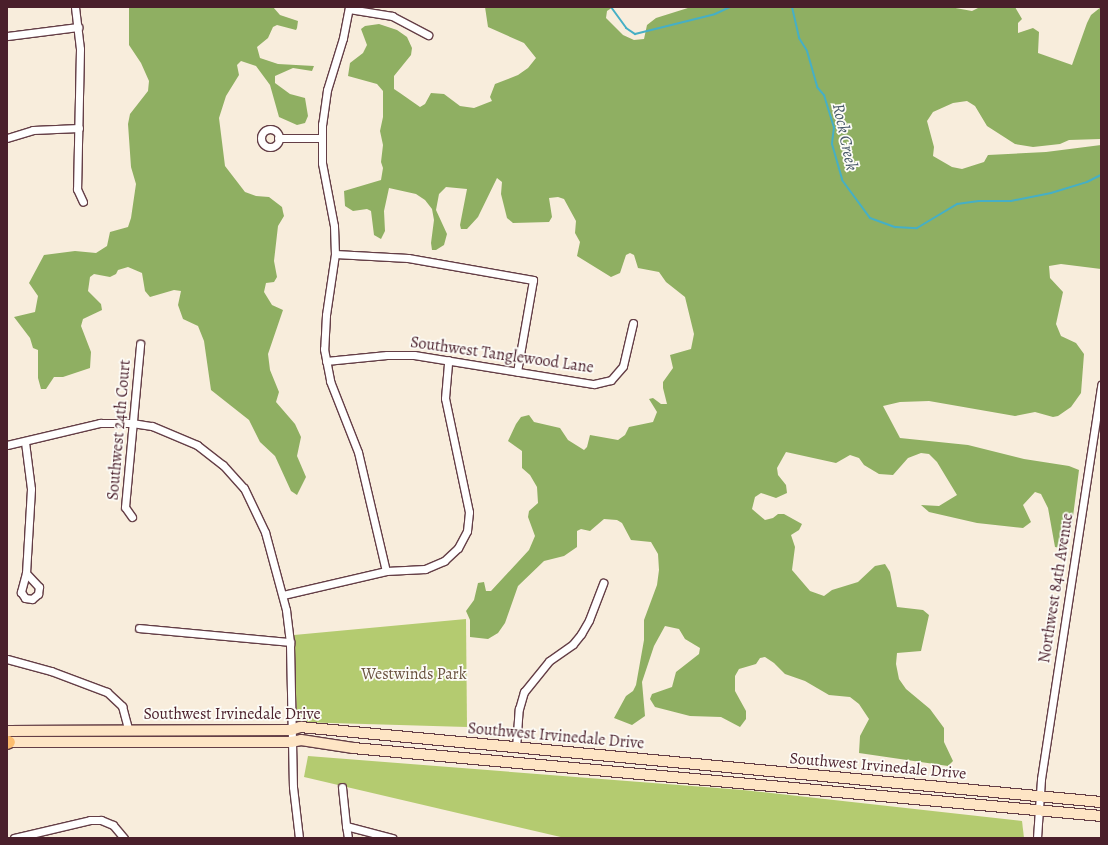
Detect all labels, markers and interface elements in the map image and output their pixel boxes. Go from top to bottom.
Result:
water label: Rock Creek [828,102,862,172]
street label: Southwest Tanglewood Lane [409,333,595,377]
street label: Southwest 24th Court [103,359,135,501]
street label: Northwest 84th Avenue [1035,512,1077,664]
park label: Westwinds Park [361,664,467,684]
street label: Southwest Irvinedale Drive [143,704,321,724]
street label: Southwest Irvinedale Drive [467,719,645,753]
street label: Southwest Irvinedale Drive [789,749,967,783]

